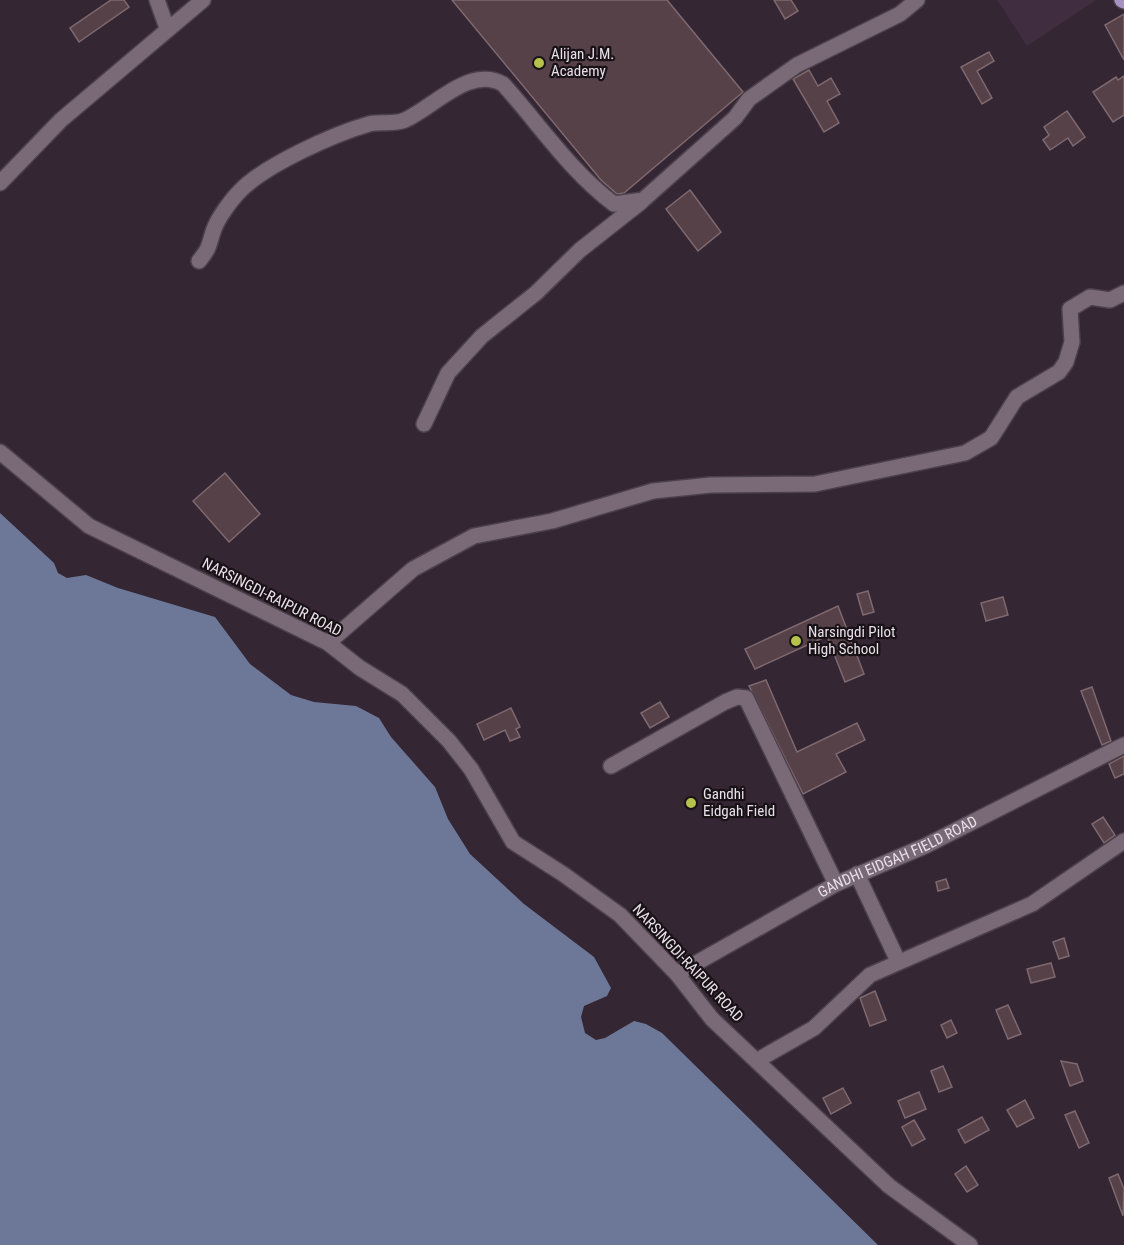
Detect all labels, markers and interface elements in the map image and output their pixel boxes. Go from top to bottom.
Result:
place label: Alijan J.M. Academy [551,45,614,80]
marker: Alijan J.M. Academy [532,56,546,70]
street label: NARSINGDI-RAIPUR ROAD [199,554,345,640]
place label: Narsingdi Pilot High School [808,623,896,658]
marker: Narsingdi Pilot High School [789,634,803,648]
place label: Gandhi Eidgah Field [703,785,775,820]
marker: Gandhi Eidgah Field [684,796,698,810]
street label: GANDHI EIDGAH FIELD ROAD [815,812,980,901]
street label: NARSINGDI-RAIPUR ROAD [629,900,747,1026]

